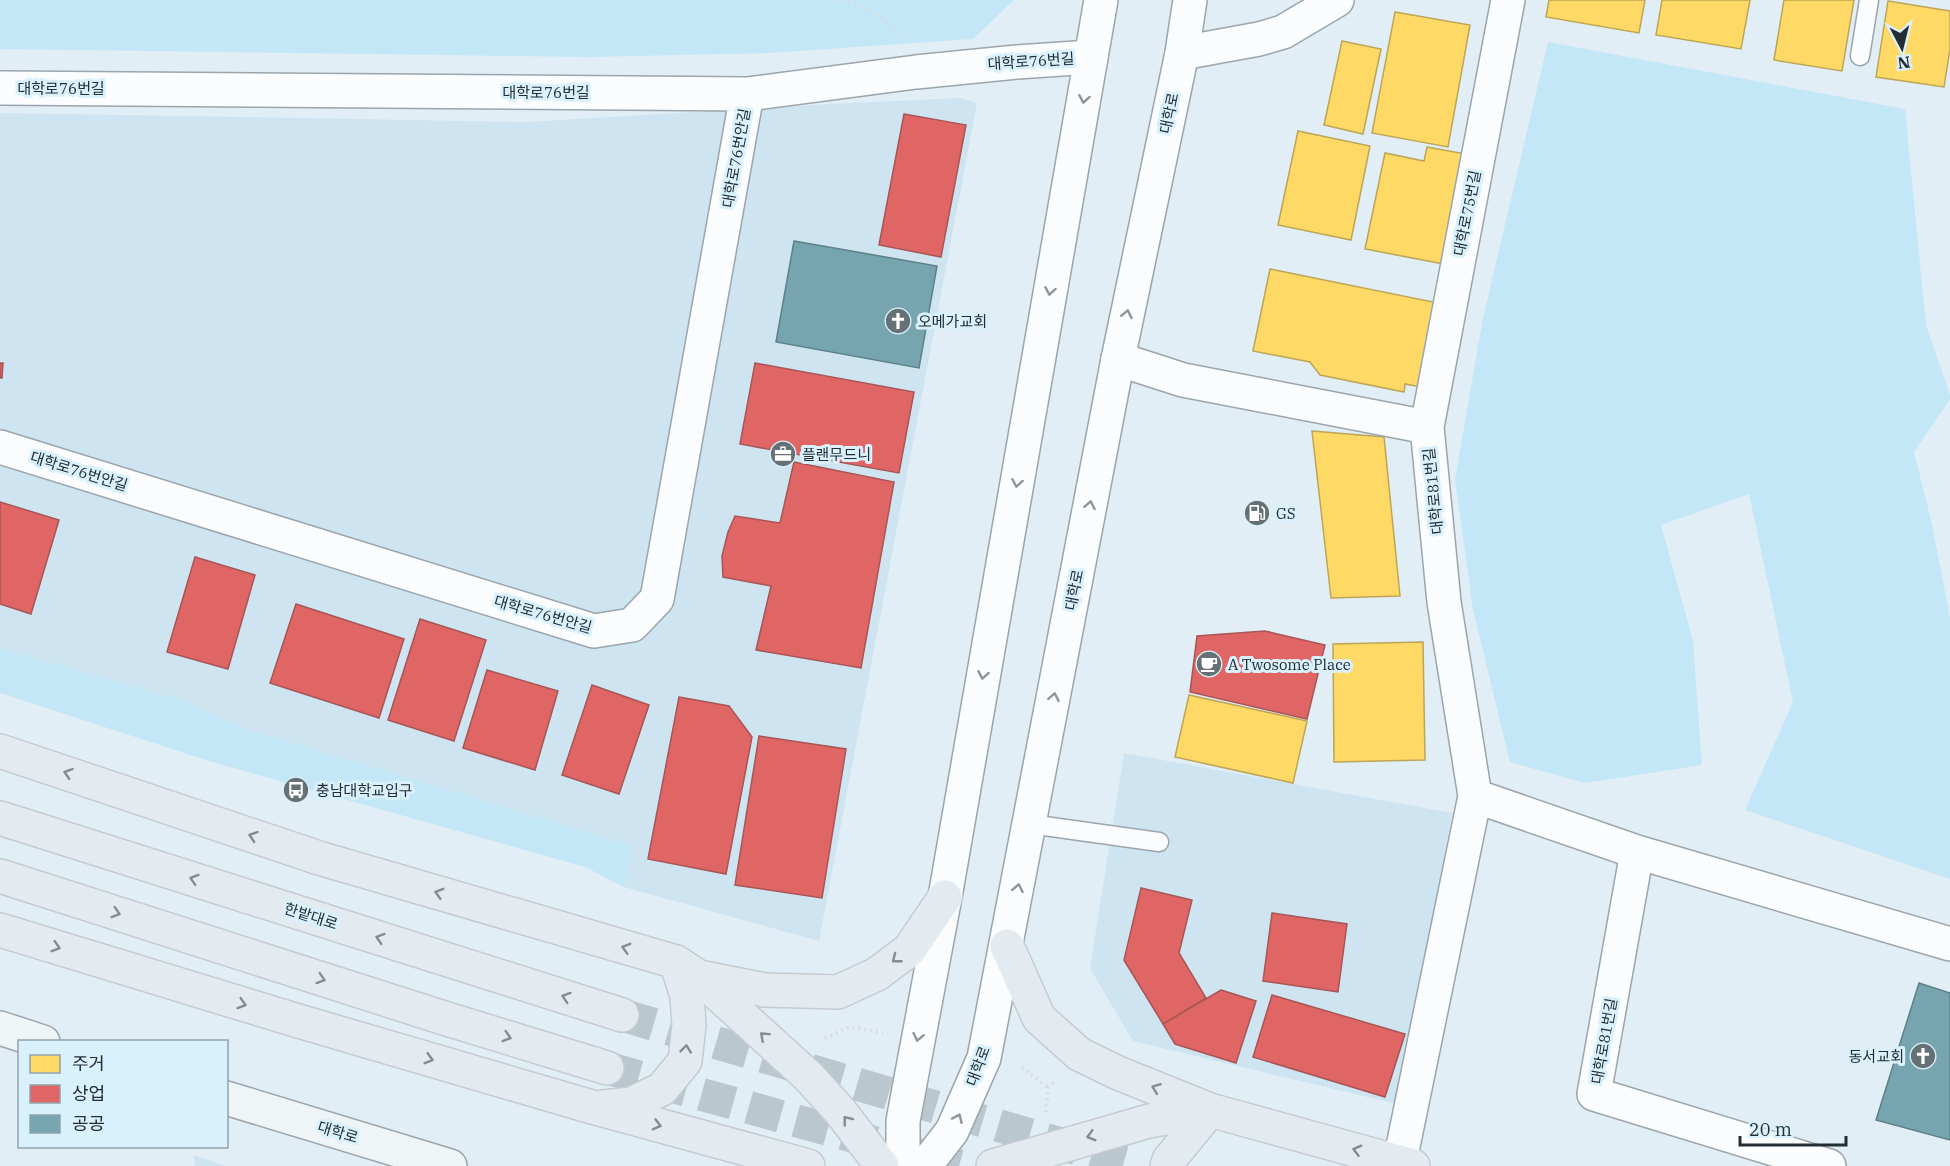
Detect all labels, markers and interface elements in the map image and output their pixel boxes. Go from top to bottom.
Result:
north arrow [1872,18,1932,78]
street label: 대학로76번길 [987,48,1075,74]
text: N [1896,52,1911,74]
street label: 대학로76번길 [17,79,105,98]
street label: 대학로76번길 [502,83,590,102]
street label: 대학로 [1155,91,1183,135]
one-way arrow [1078,94,1090,104]
street label: 대학로76번안길 [718,107,754,209]
street label: 대학로75번길 [1449,168,1485,258]
one-way arrow [1044,286,1057,296]
church icon: 오메가교회 [883,306,913,336]
one-way arrow [1120,309,1133,319]
place label: 오메가교회 [918,312,987,331]
office icon: 플랜무드니 [768,439,798,469]
place label: 플랜무드니 [802,445,871,464]
street label: 대학로76번안길 [28,447,130,495]
street label: 대학로81번길 [1419,447,1447,535]
one-way arrow [1011,478,1024,488]
fuel station icon: GS [1242,498,1272,528]
one-way arrow [1083,501,1096,511]
place label: GS [1276,504,1296,523]
street label: 대학로 [1061,568,1087,612]
street label: 대학로76번안길 [492,591,594,637]
cafe icon: A Twosome Place [1194,649,1224,679]
place label: A Twosome Place [1228,655,1351,674]
one-way arrow [978,671,990,680]
one-way arrow [1047,692,1060,702]
one-way arrow [63,768,74,781]
bus stop icon: 충남대학교입구 [281,775,311,805]
place label: 충남대학교입구 [316,781,413,800]
one-way arrow [248,830,259,843]
one-way arrow [189,874,200,886]
one-way arrow [1011,884,1023,893]
one-way arrow [434,888,445,900]
street label: 한밭대로 [282,898,340,934]
one-way arrow [110,906,121,918]
one-way arrow [375,933,386,945]
one-way arrow [50,940,61,952]
one-way arrow [621,943,632,955]
one-way arrow [892,952,903,963]
one-way arrow [315,972,326,984]
one-way arrow [561,992,572,1004]
one-way arrow [236,997,247,1009]
street label: 대학로81번길 [1587,997,1621,1085]
one-way arrow [502,1030,512,1042]
one-way arrow [761,1032,771,1043]
one-way arrow [912,1032,925,1042]
legend [18,1040,228,1148]
church icon: 동서교회 [1908,1041,1938,1071]
street label: 대학로 [962,1043,994,1089]
one-way arrow [679,1045,692,1054]
place label: 동서교회 [1849,1047,1904,1066]
text: 주거 [72,1052,105,1075]
one-way arrow [423,1052,434,1064]
text: 상업 [72,1082,105,1105]
one-way arrow [1151,1082,1162,1095]
scale bar [1740,1109,1846,1147]
text: 공공 [72,1112,105,1135]
one-way arrow [951,1114,963,1125]
one-way arrow [843,1115,854,1126]
street label: 대학로 [315,1117,361,1147]
one-way arrow [652,1117,662,1130]
text: 20 m [1749,1118,1792,1141]
one-way arrow [1086,1129,1096,1142]
one-way arrow [1352,1145,1363,1157]

